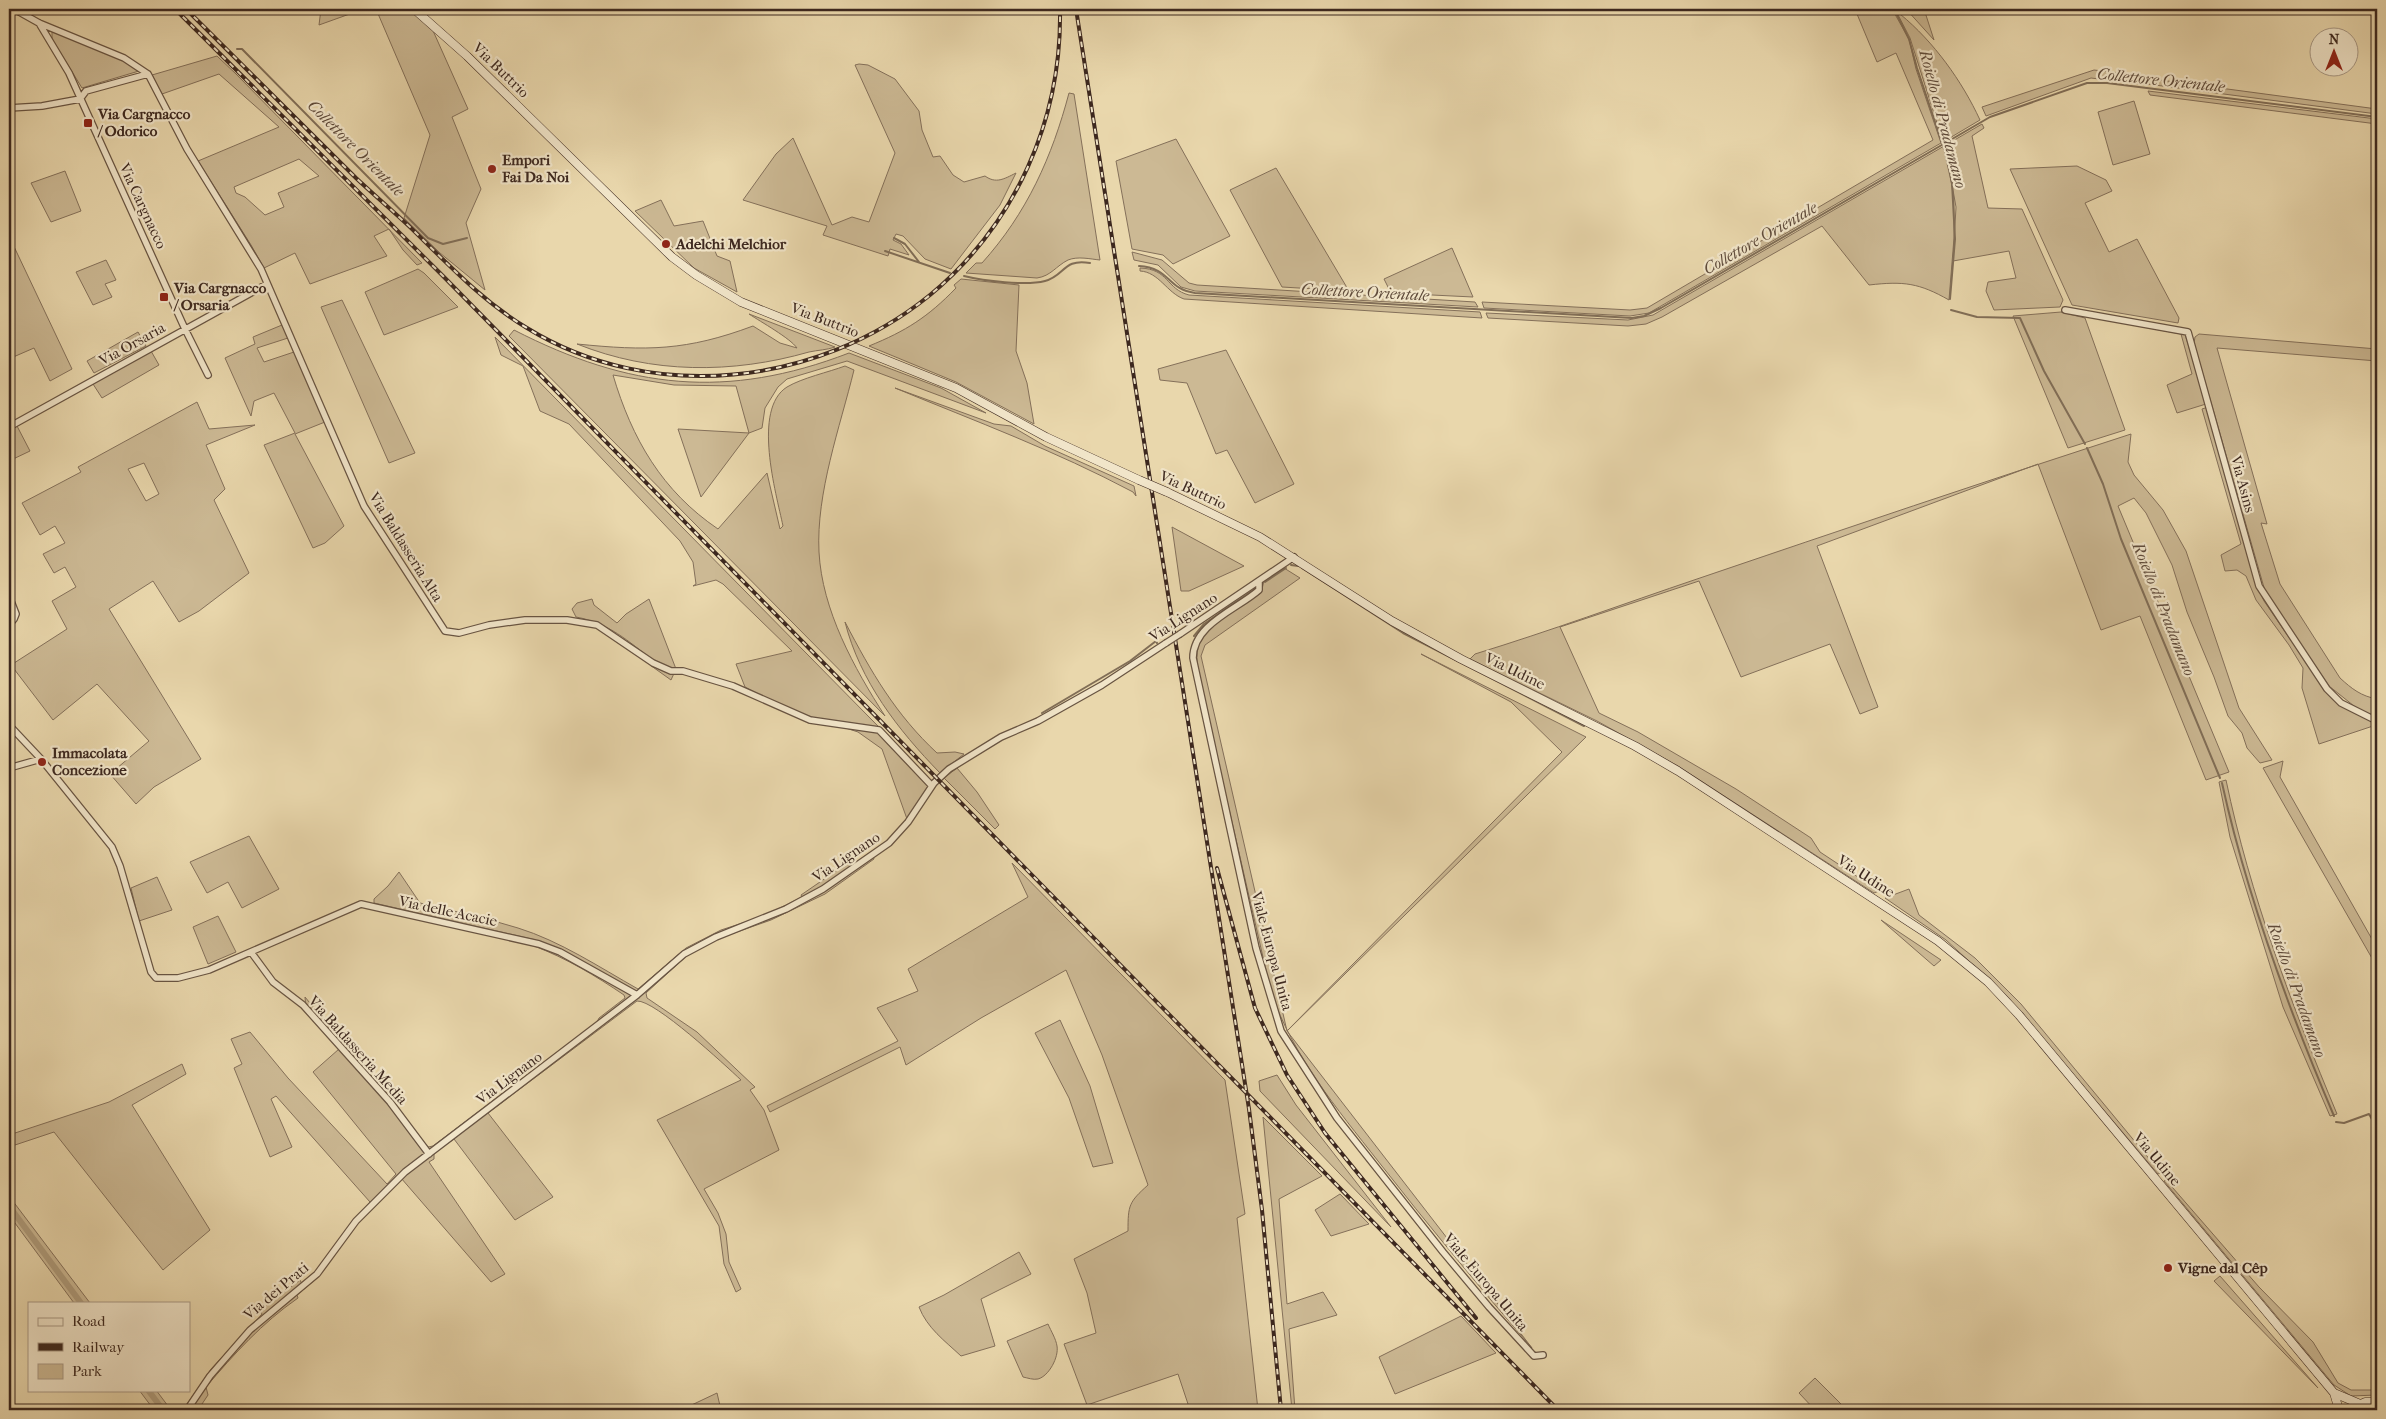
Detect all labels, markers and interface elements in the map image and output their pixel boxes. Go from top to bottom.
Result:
north arrow [2308,28,2358,78]
text: N [2329,31,2340,48]
street label: Via Buttrio [468,38,533,102]
water label: Roiello di Pradamano [1915,47,1971,191]
water label: Collettore Orientale [2096,64,2226,96]
water label: Collettore Orientale [304,96,408,200]
place label: Via Cargnacco / Odorico [97,105,191,140]
marker: Via Cargnacco / Odorico [82,117,94,129]
place label: Empori Fai Da Noi [501,151,570,186]
street label: Via Cargnacco [115,159,171,252]
marker: Empori Fai Da Noi [486,163,498,175]
water label: Collettore Orientale [1700,197,1821,278]
place label: Adelchi Melchior [675,235,787,253]
marker: Adelchi Melchior [660,238,672,250]
place label: Via Cargnacco / Orsaria [173,279,267,314]
water label: Collettore Orientale [1300,279,1430,305]
marker: Via Cargnacco / Orsaria [158,291,170,303]
street label: Via Buttrio [787,298,862,341]
street label: Via Orsaria [95,318,169,370]
street label: Via Asins [2227,453,2259,515]
street label: Via Buttrio [1156,466,1230,513]
street label: Via Baldasseria Alta [365,488,447,606]
water label: Roiello di Pradamano [2128,538,2200,679]
street label: Via Lignano [1145,588,1221,646]
street label: Via Udine [1481,648,1549,694]
place label: Immacolata Concezione [52,744,128,779]
marker: Immacolata Concezione [36,756,48,768]
street label: Via Lignano [808,828,884,887]
street label: Via Udine [1833,850,1898,901]
street label: Viale Europa Unita [1247,888,1297,1014]
street label: Via delle Acacie [396,892,499,930]
water label: Roiello di Pradamano [2263,919,2330,1060]
street label: Via Baldasseria Media [304,991,412,1109]
street label: Via Lignano [472,1047,546,1109]
street label: Via Udine [2129,1128,2185,1190]
street label: Viale Europa Unita [1439,1228,1533,1336]
street label: Via dei Prati [239,1258,313,1324]
place label: Vigne dal Cêp [2177,1259,2268,1277]
marker: Vigne dal Cêp [2162,1262,2174,1274]
legend [28,1302,190,1392]
text: Road [72,1312,106,1330]
text: Railway [72,1338,125,1356]
text: Park [72,1362,102,1380]

